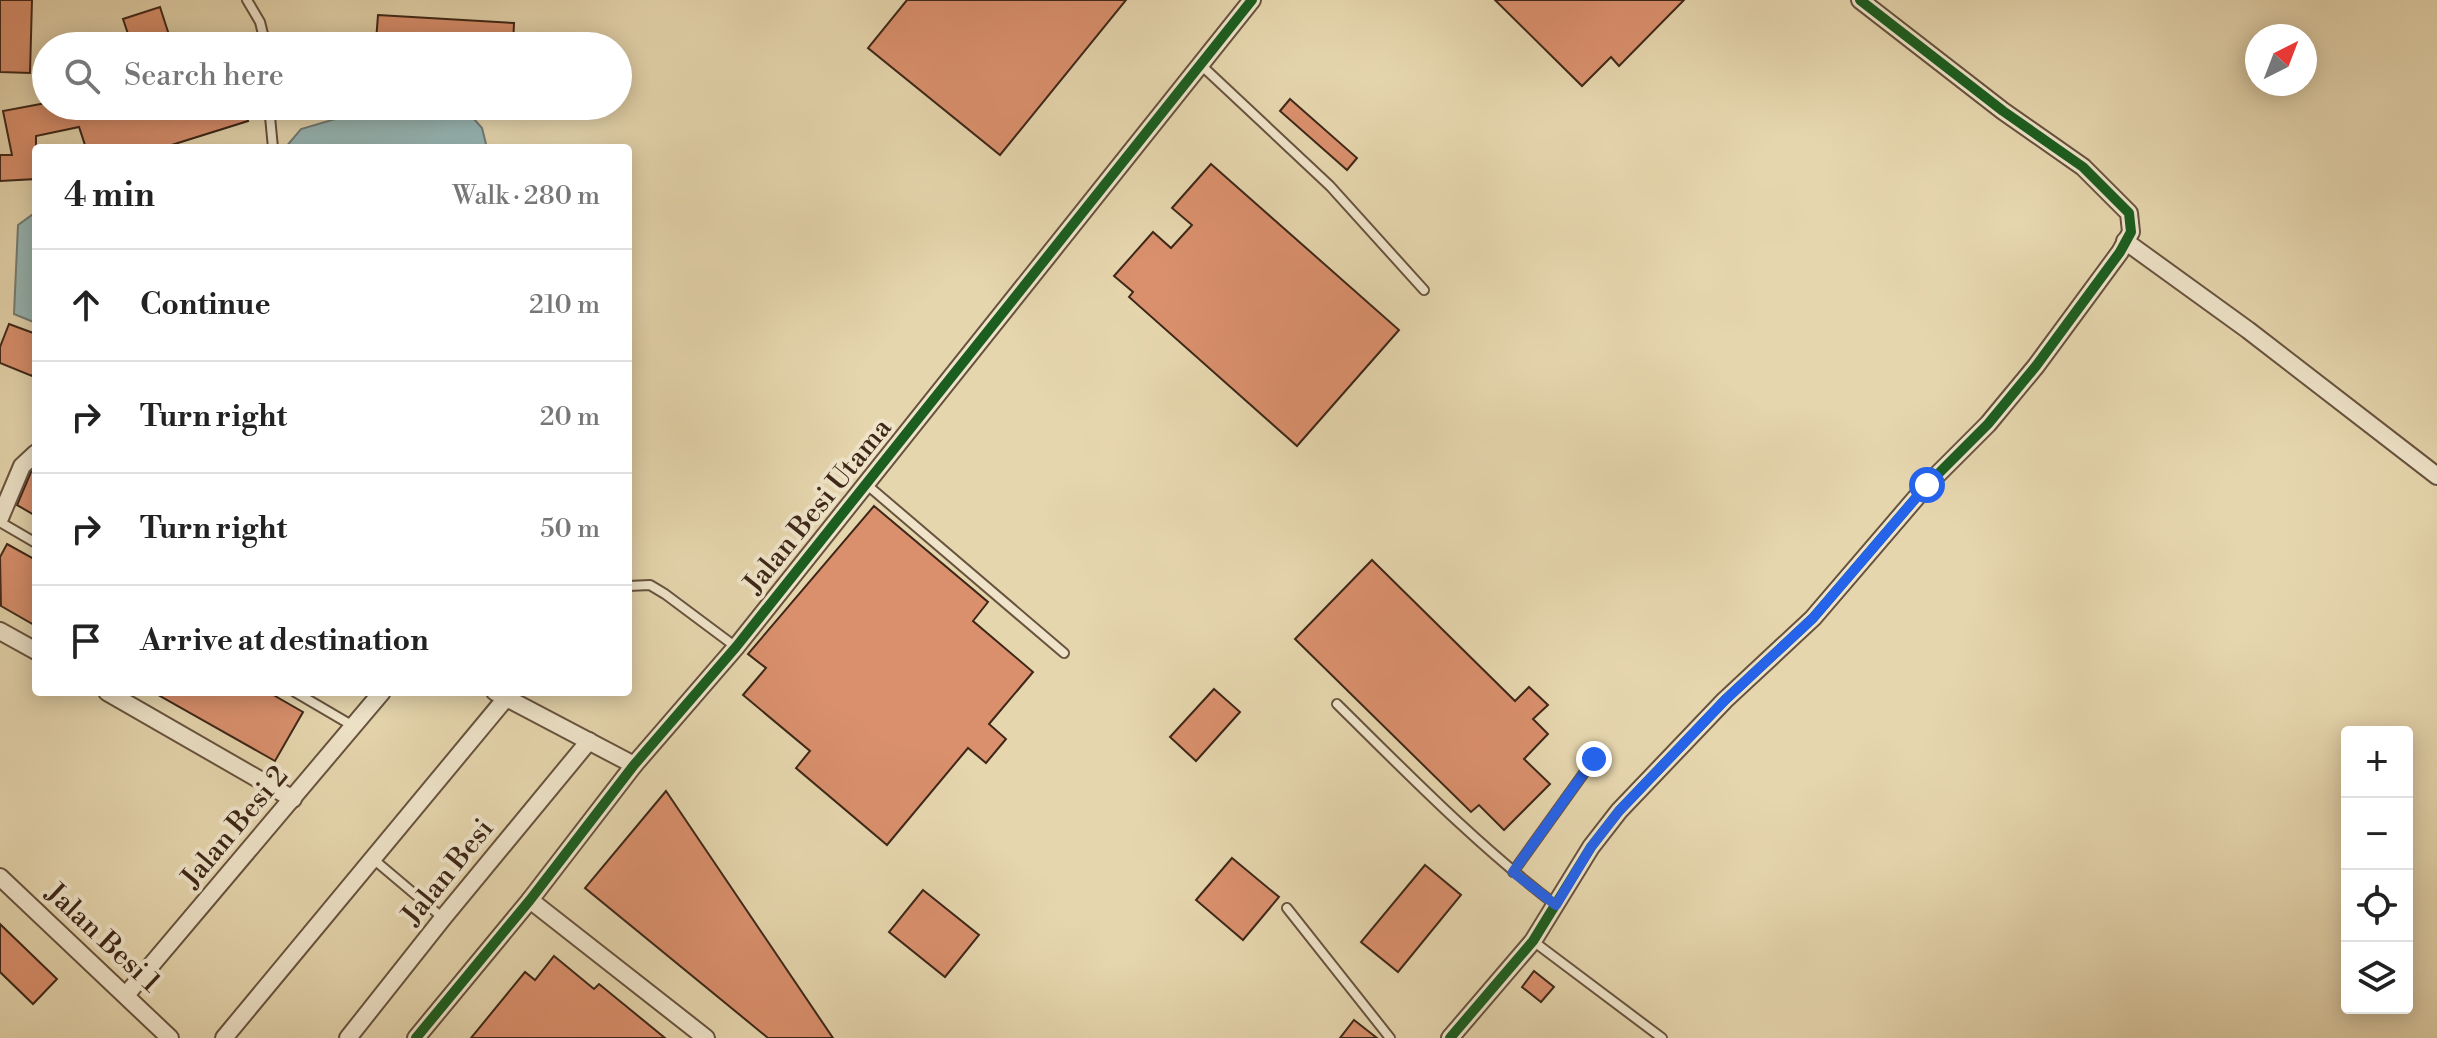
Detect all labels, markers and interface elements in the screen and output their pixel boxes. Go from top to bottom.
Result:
north arrow [2245,24,2317,96]
search box [32,32,632,120]
icon: search [60,54,104,98]
text: Search here [124,57,284,95]
text: 4 min [64,175,155,217]
text: Walk · 280 m [453,180,600,212]
icon: ahead [64,283,108,327]
text: Continue [140,286,271,324]
text: 210 m [529,289,600,321]
icon: right [64,395,108,439]
text: Turn right [140,398,287,436]
text: 20 m [540,401,600,433]
street label: Jalan Besi Utama [736,411,900,602]
route start [1909,467,1945,503]
icon: right [64,507,108,551]
text: Turn right [140,510,287,548]
text: 50 m [540,513,600,545]
icon: arrive [64,619,108,663]
text: Arrive at destination [140,622,429,660]
map controls [2341,726,2413,1014]
button: + [2341,726,2413,798]
route end [1576,741,1612,777]
street label: Jalan Besi 2 [173,759,296,896]
button: − [2341,798,2413,870]
street label: Jalan Besi [394,812,501,933]
button: locate [2341,870,2413,942]
street label: Jalan Besi 1 [38,875,168,1000]
button: layers [2341,942,2413,1014]

